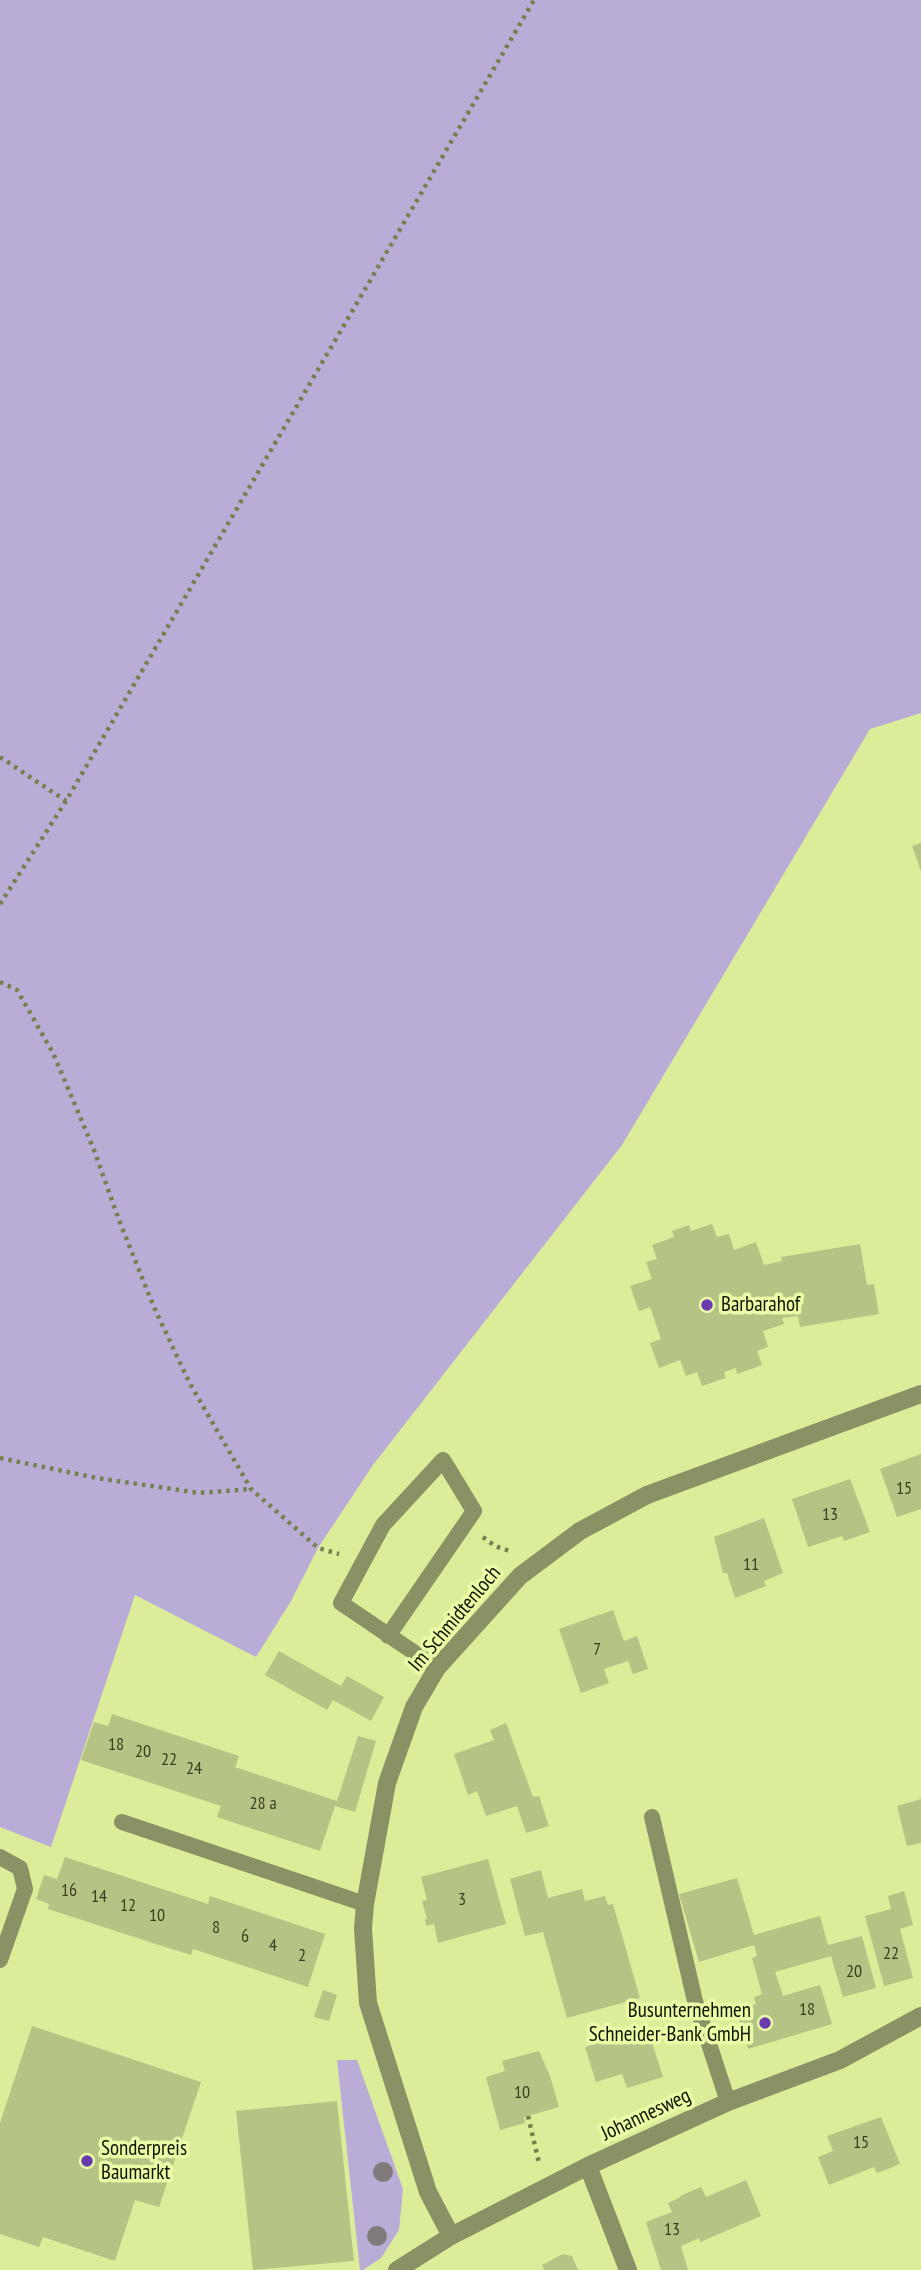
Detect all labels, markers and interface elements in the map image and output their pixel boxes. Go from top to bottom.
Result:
place label: Barbarahof [721,1292,800,1318]
marker: Barbarahof [699,1297,715,1313]
house number: 15 [896,1478,912,1500]
house number: 13 [822,1504,838,1526]
house number: 11 [743,1554,759,1576]
street label: Im Schmidtenloch [403,1561,507,1677]
house number: 7 [593,1639,601,1661]
house number: 18 [108,1734,124,1756]
house number: 20 [135,1741,151,1763]
house number: 22 [161,1749,177,1771]
house number: 24 [186,1758,202,1780]
house number: 28 a [249,1793,277,1815]
house number: 16 [61,1880,77,1902]
house number: 14 [91,1886,107,1908]
house number: 3 [458,1889,466,1911]
house number: 12 [120,1895,136,1917]
house number: 10 [149,1905,165,1927]
house number: 8 [212,1917,220,1939]
house number: 6 [241,1926,249,1948]
house number: 4 [269,1935,277,1957]
house number: 22 [883,1943,899,1965]
house number: 2 [298,1945,306,1967]
house number: 20 [846,1961,862,1983]
place label: Busunternehmen Schneider-Bank GmbH [589,1998,751,2048]
house number: 18 [799,1999,815,2021]
marker: Busunternehmen Schneider-Bank GmbH [757,2015,773,2031]
house number: 10 [514,2082,530,2104]
street label: Johannesweg [597,2083,695,2147]
house number: 15 [853,2132,869,2154]
place label: Sonderpreis Baumarkt [101,2136,187,2186]
marker: Sonderpreis Baumarkt [79,2153,95,2169]
house number: 13 [664,2219,680,2241]

